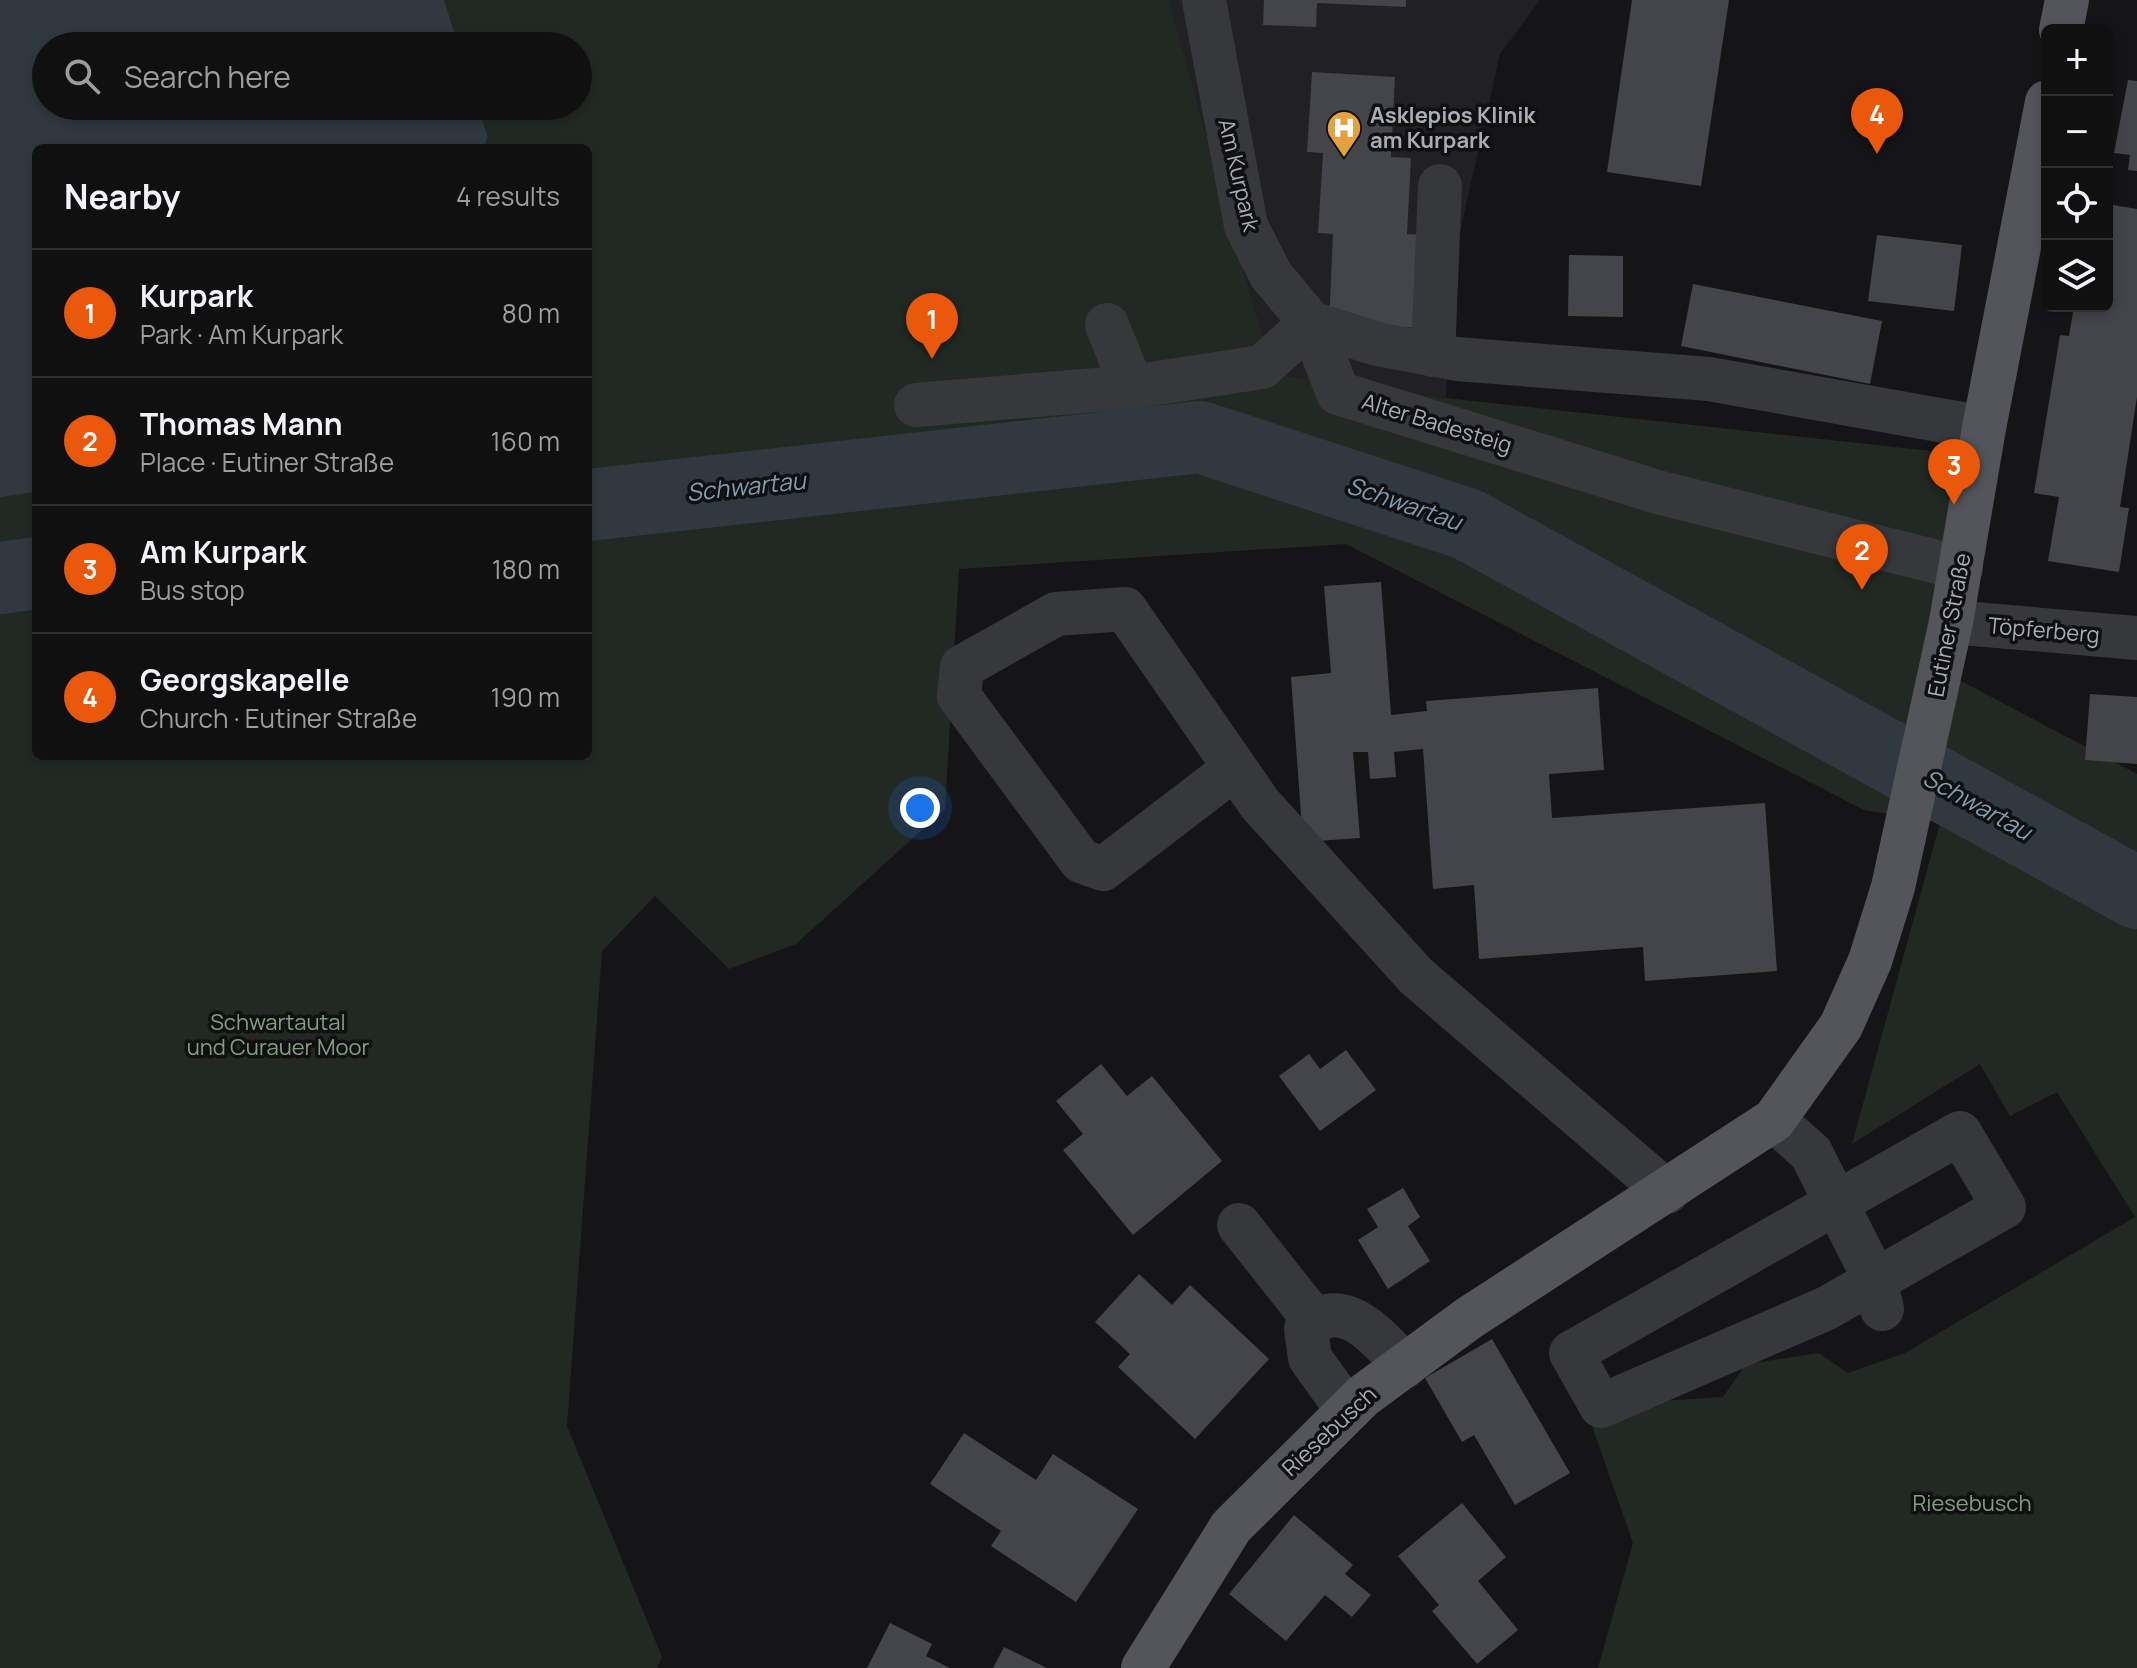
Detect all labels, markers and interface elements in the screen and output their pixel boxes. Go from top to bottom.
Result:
map controls [2041,24,2113,312]
button: + [2041,24,2113,96]
search box [32,32,592,120]
icon: search [60,54,104,98]
text: Search here [124,56,291,97]
pin: 4 [1851,88,1903,154]
button: − [2041,96,2113,168]
place label: Asklepios Klinik am Kurpark [1370,100,1536,155]
hospital icon: Asklepios Klinik am Kurpark [1325,109,1363,159]
street label: Am Kurpark [1212,116,1267,235]
button: locate [2041,168,2113,240]
text: Nearby [64,173,180,219]
text: 4 results [456,178,560,214]
button: layers [2041,240,2113,312]
text: Kurpark [140,275,253,316]
pin: 1 [906,293,958,359]
text: 1 [84,295,96,331]
text: 80 m [502,295,560,331]
text: Park · Am Kurpark [140,316,343,352]
street label: Alter Badesteig [1358,386,1516,460]
text: Thomas Mann [140,403,342,444]
text: 2 [82,423,98,459]
text: 160 m [491,423,560,459]
pin: 3 [1928,439,1980,505]
text: Place · Eutiner Straße [140,444,394,480]
water label: Schwartau [685,463,809,508]
water label: Schwartau [1343,468,1468,538]
pin: 2 [1836,524,1888,590]
text: Am Kurpark [140,531,306,572]
street label: Eutiner Straße [1920,550,1978,699]
text: 3 [82,551,98,587]
text: 180 m [492,551,560,587]
text: Bus stop [140,572,245,608]
street label: Töpferberg [1987,610,2101,650]
text: Georgskapelle [140,659,350,700]
text: 4 [82,679,98,715]
text: 190 m [491,679,560,715]
text: Church · Eutiner Straße [140,700,417,736]
water label: Schwartau [1918,760,2039,848]
your location [900,788,940,828]
park label: Schwartautal und Curauer Moor [187,1007,369,1062]
street label: Riesebusch [1275,1379,1383,1483]
park label: Riesebusch [1912,1488,2032,1518]

